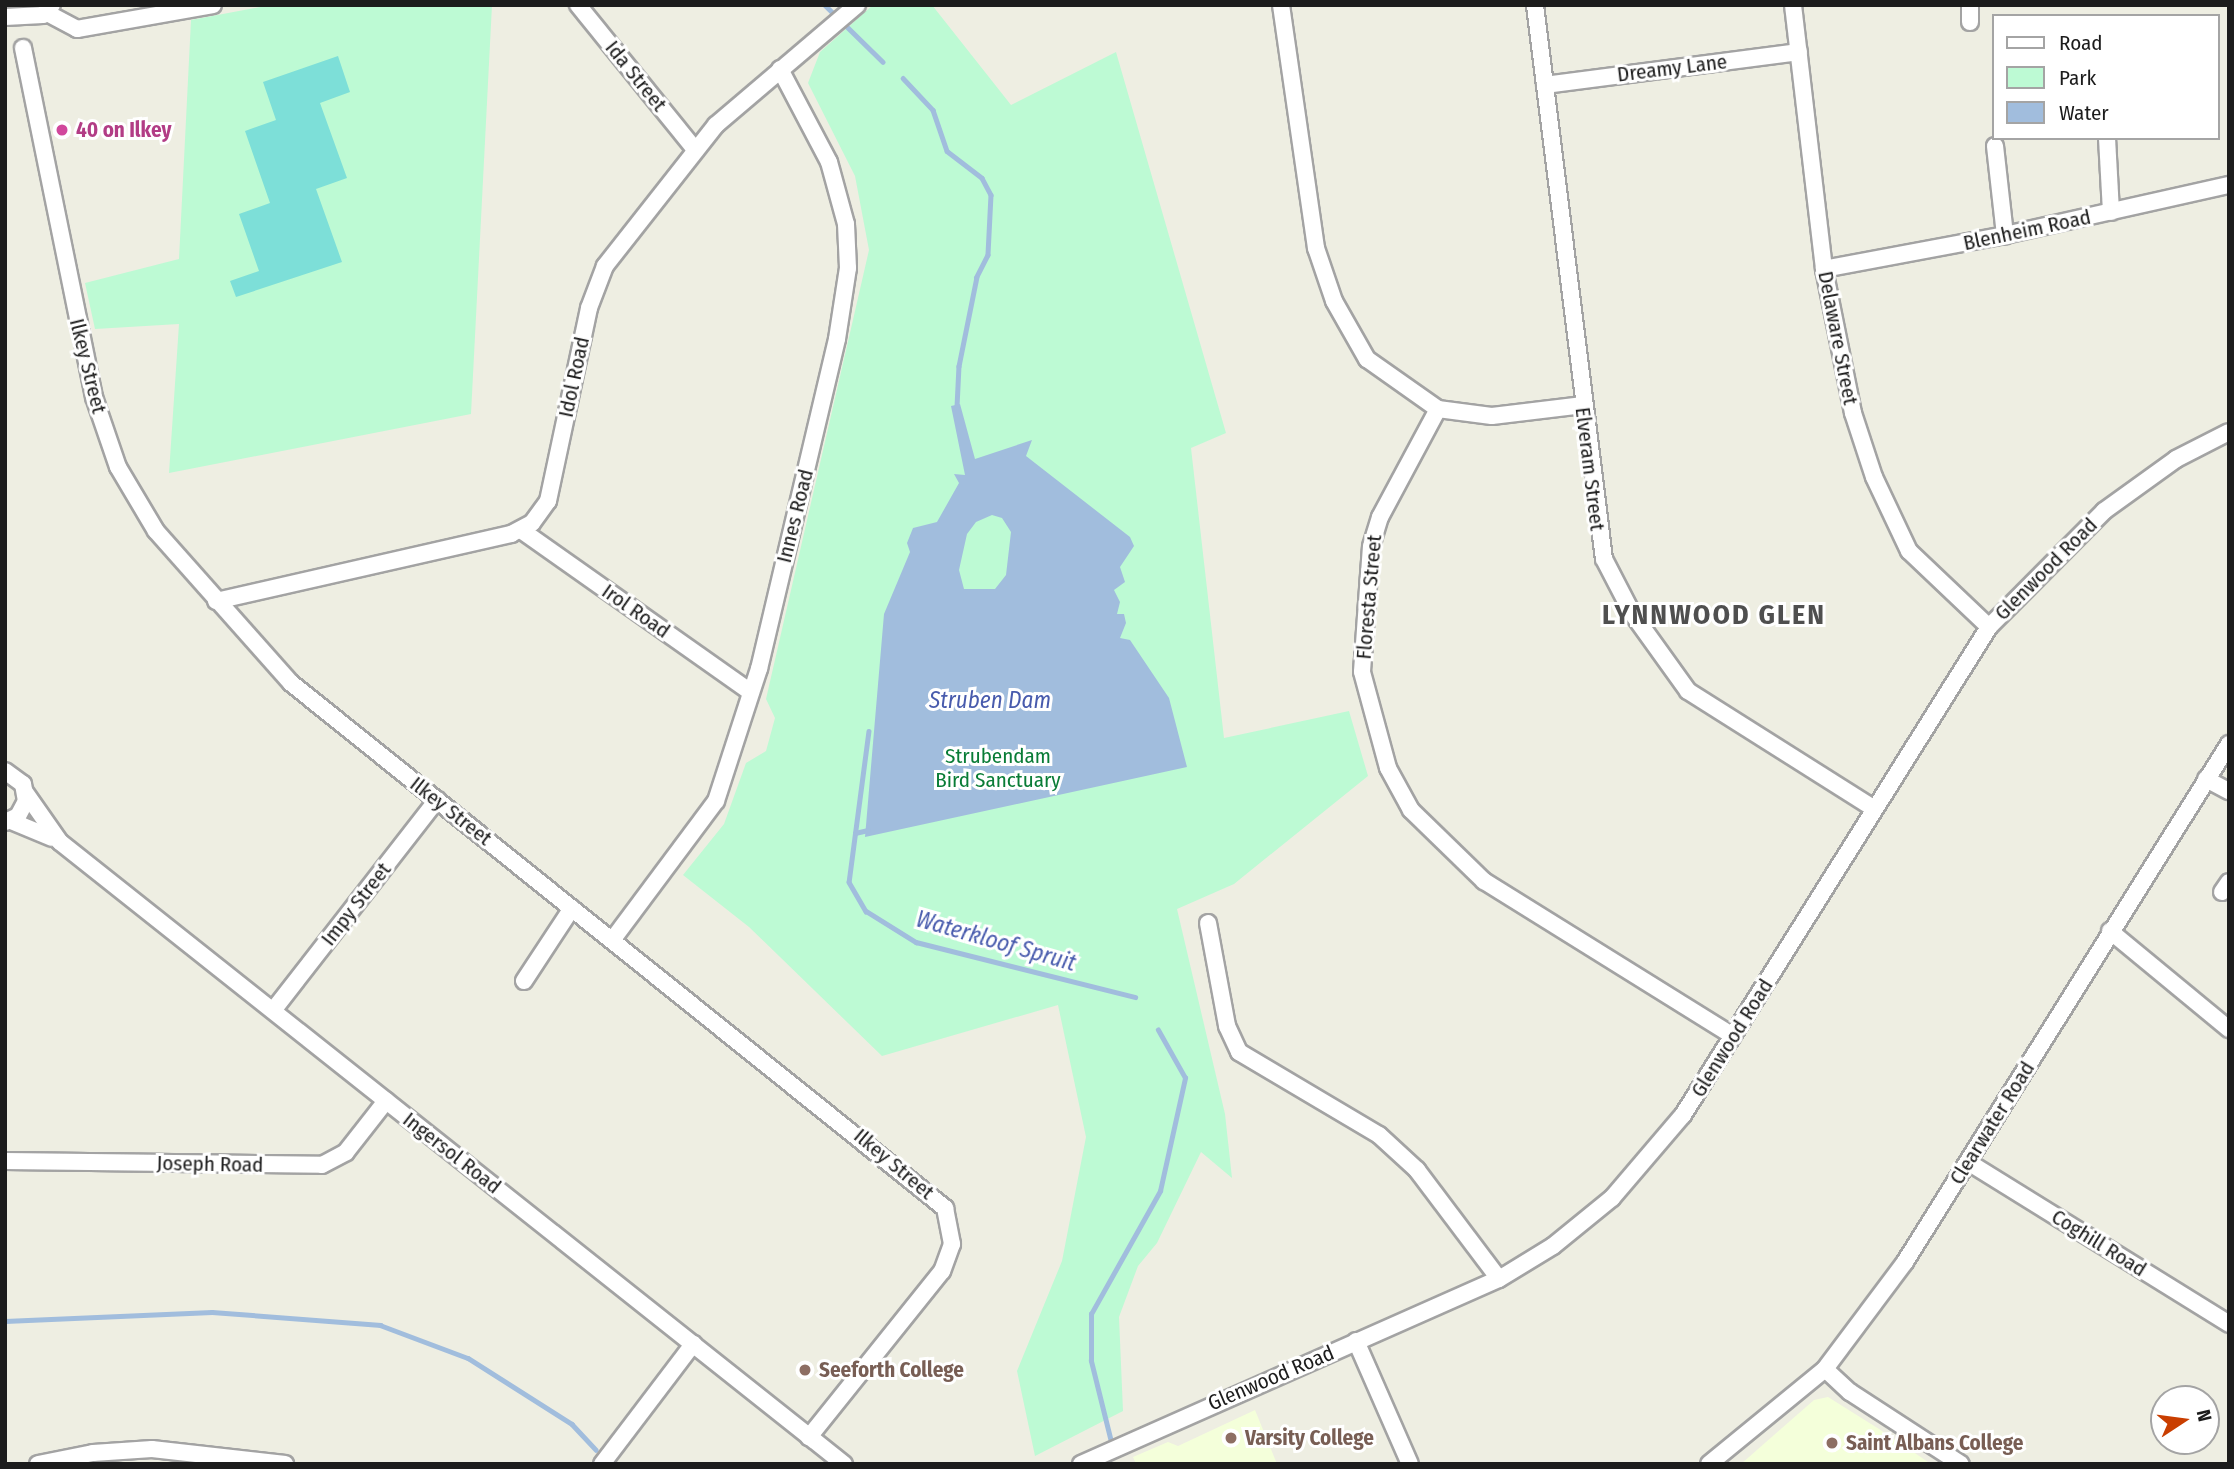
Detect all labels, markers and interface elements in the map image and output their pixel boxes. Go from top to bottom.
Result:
legend [1993,14,2220,140]
text: Road [2059,30,2103,56]
street label: Ida Street [600,36,672,116]
street label: Dreamy Lane [1616,49,1728,87]
text: Park [2059,65,2096,91]
text: Water [2059,100,2109,126]
place label: 40 on Ilkey [76,117,171,143]
marker: 40 on Ilkey [54,122,70,138]
street label: Blenheim Road [1961,204,2093,256]
street label: Delaware Street [1813,269,1863,407]
street label: Ilkey Street [64,316,112,416]
street label: Idol Road [553,334,595,420]
street label: Elveram Street [1570,406,1610,532]
street label: Innes Road [771,467,819,565]
street label: Glenwood Road [1990,513,2102,625]
street label: Floresta Street [1351,534,1387,660]
street label: Irol Road [597,579,675,643]
district label: LYNNWOOD GLEN [1604,598,1824,632]
water label: Struben Dam [929,686,1051,714]
park label: Strubendam Bird Sanctuary [935,743,1061,793]
street label: Ilkey Street [405,771,497,851]
street label: Impy Street [316,857,396,951]
water label: Waterkloof Spruit [913,905,1079,977]
street label: Glenwood Road [1686,974,1778,1102]
street label: Clearwater Road [1944,1057,2040,1189]
street label: Ingersol Road [398,1107,506,1199]
street label: Ilkey Street [849,1123,939,1205]
street label: Joseph Road [156,1150,264,1178]
street label: Coghill Road [2047,1204,2151,1282]
street label: Glenwood Road [1204,1340,1338,1416]
place label: Seeforth College [819,1357,964,1383]
marker: Seeforth College [797,1362,813,1378]
north arrow [2150,1385,2220,1455]
text: N [2192,1407,2216,1424]
place label: Varsity College [1245,1425,1374,1451]
marker: Varsity College [1223,1430,1239,1446]
place label: Saint Albans College [1846,1430,2023,1456]
marker: Saint Albans College [1824,1435,1840,1451]

